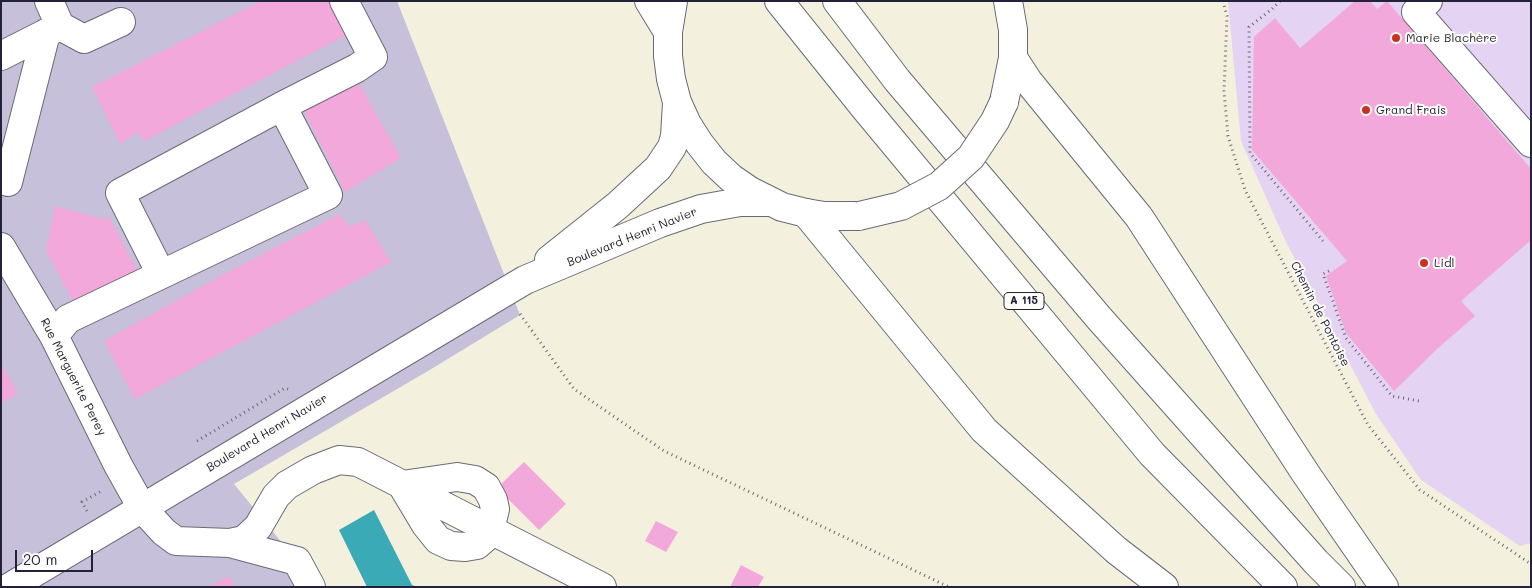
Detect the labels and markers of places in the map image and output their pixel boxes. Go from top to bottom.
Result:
place label: Marie Blachère [1406,31,1497,45]
marker: Marie Blachère [1390,32,1402,44]
place label: Grand Frais [1376,103,1446,117]
marker: Grand Frais [1360,104,1372,116]
place label: Lidl [1434,256,1455,270]
marker: Lidl [1418,257,1430,269]

